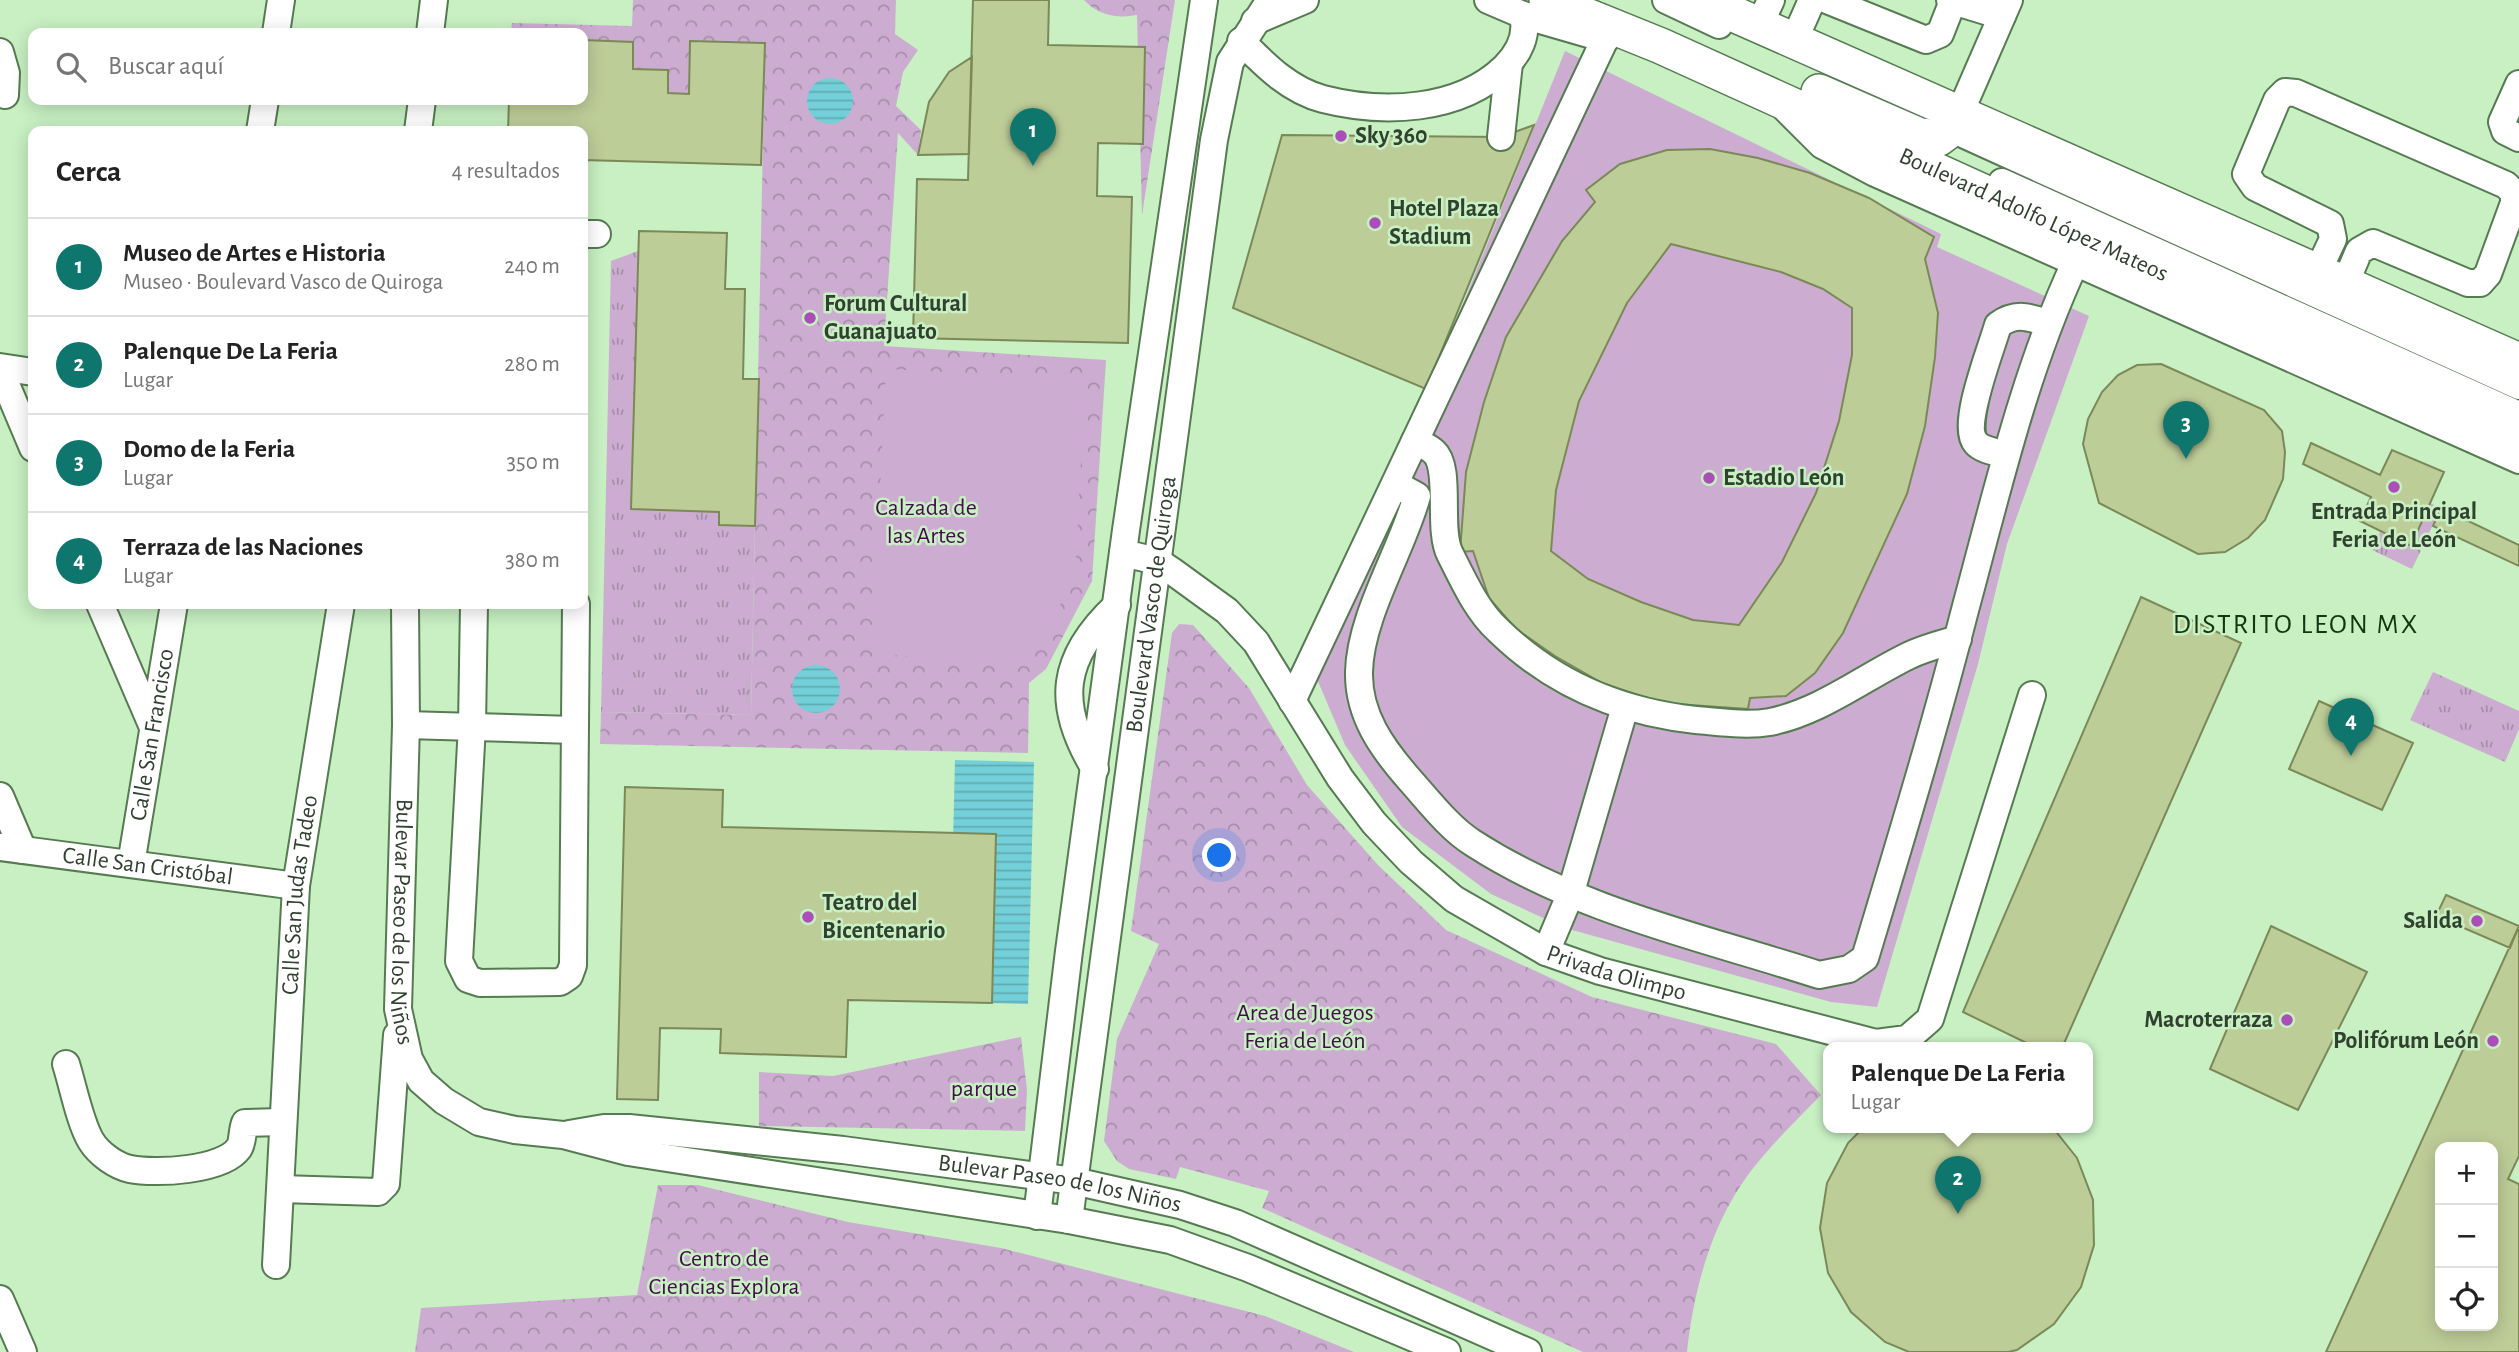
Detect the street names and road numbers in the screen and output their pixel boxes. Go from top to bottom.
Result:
street label: Boulevard Adolfo López Mateos [1896,144,2172,286]
street label: Boulevard Vasco de Quiroga [1123,475,1181,734]
street label: Calle San Francisco [126,647,178,822]
street label: Calle San Judas Tadeo [278,793,322,995]
street label: Bulevar Paseo de los Niños [386,798,417,1047]
street label: Calle San Cristóbal [61,843,234,890]
street label: Privada Olimpo [1543,941,1689,1005]
street label: Bulevar Paseo de los Niños [937,1151,1184,1217]

